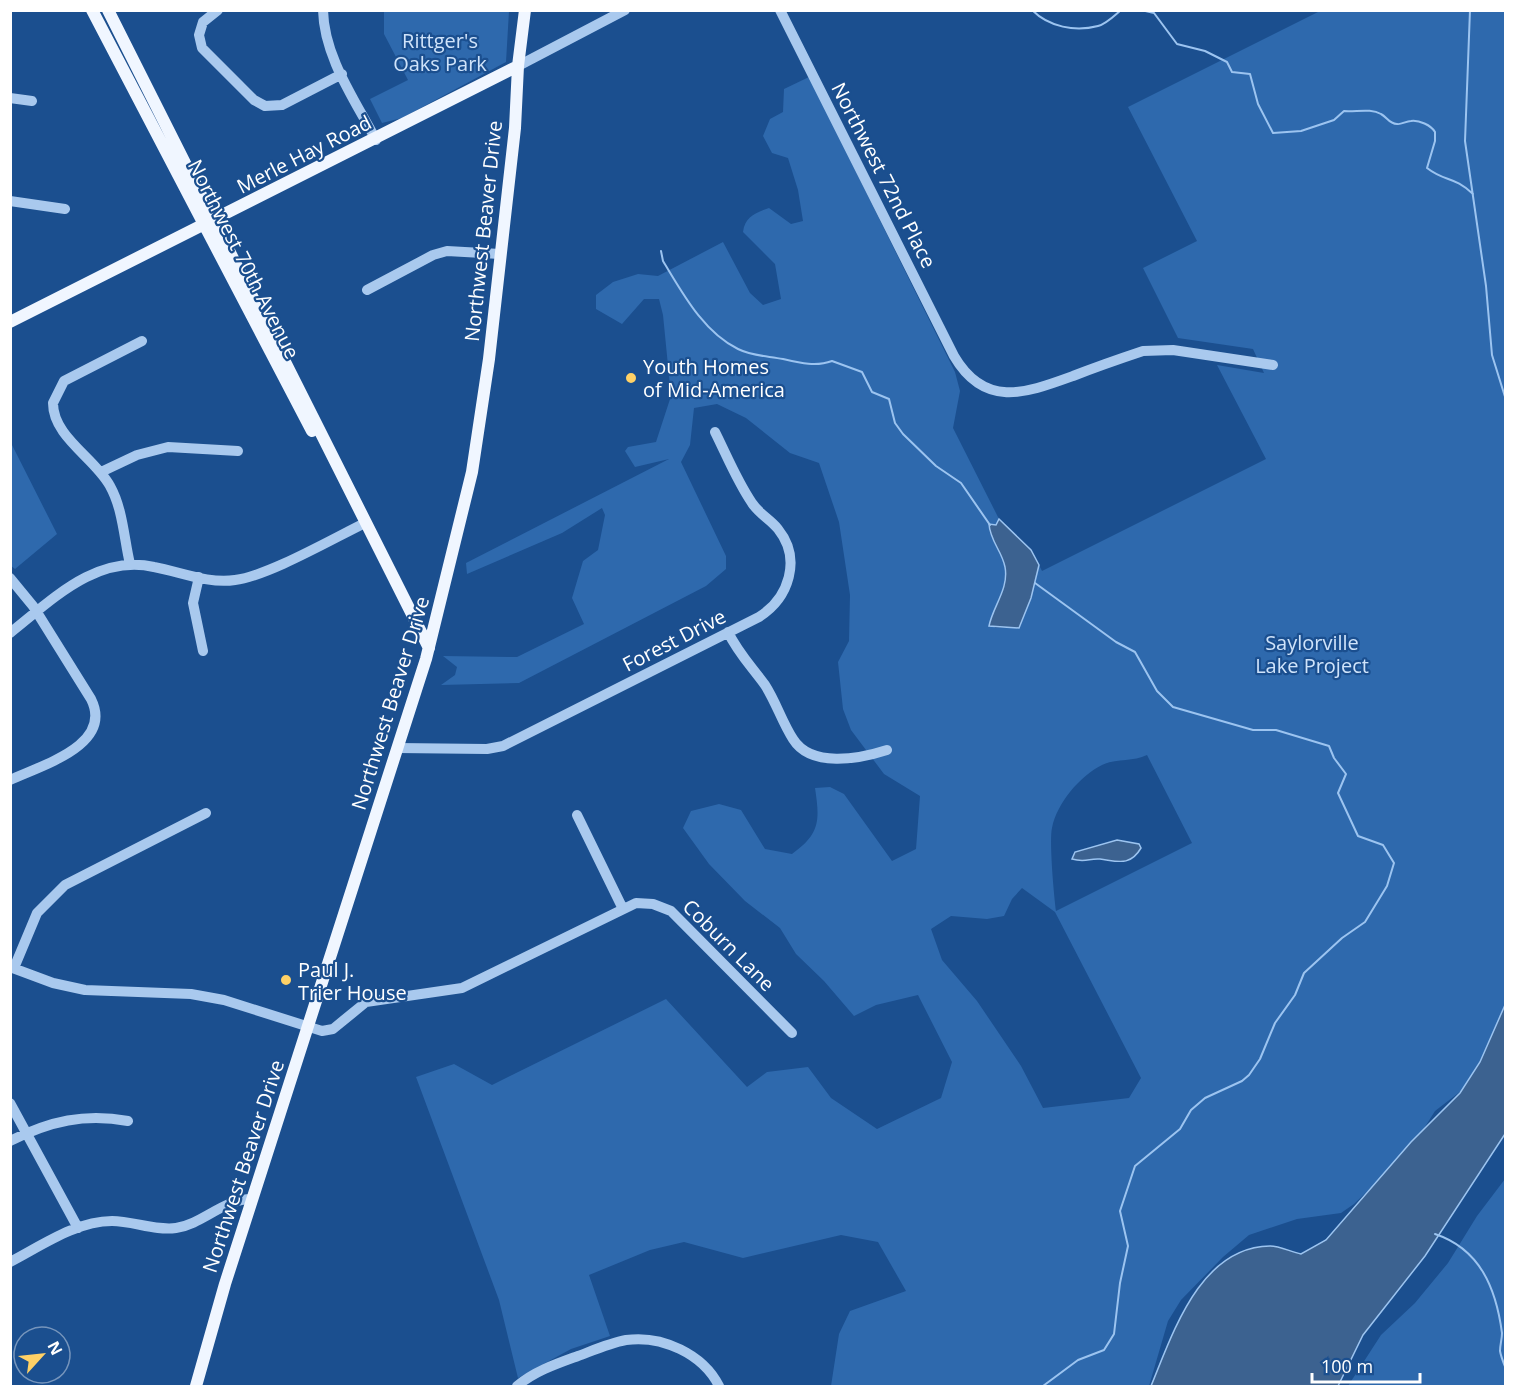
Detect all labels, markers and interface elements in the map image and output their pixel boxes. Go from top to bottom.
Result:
park label: Rittger's Oaks Park [393,27,487,77]
street label: Northwest 72nd Place [825,78,943,272]
street label: Merle Hay Road [232,108,376,200]
street label: Northwest Beaver Drive [458,119,508,343]
street label: Northwest 70th Avenue [182,155,306,363]
place label: Youth Homes of Mid-America [643,353,785,403]
marker: Youth Homes of Mid-America [624,371,638,385]
street label: Northwest Beaver Drive [345,593,435,813]
street label: Forest Drive [618,602,730,678]
park label: Saylorville Lake Project [1255,629,1369,679]
street label: Coburn Lane [677,893,781,997]
place label: Paul J. Trier House [298,956,407,1006]
marker: Paul J. Trier House [279,973,293,987]
street label: Northwest Beaver Drive [196,1056,290,1276]
north arrow [12,1325,72,1385]
text: N [43,1337,68,1359]
scale bar [1312,1346,1420,1384]
text: 100 m [1321,1354,1373,1378]

